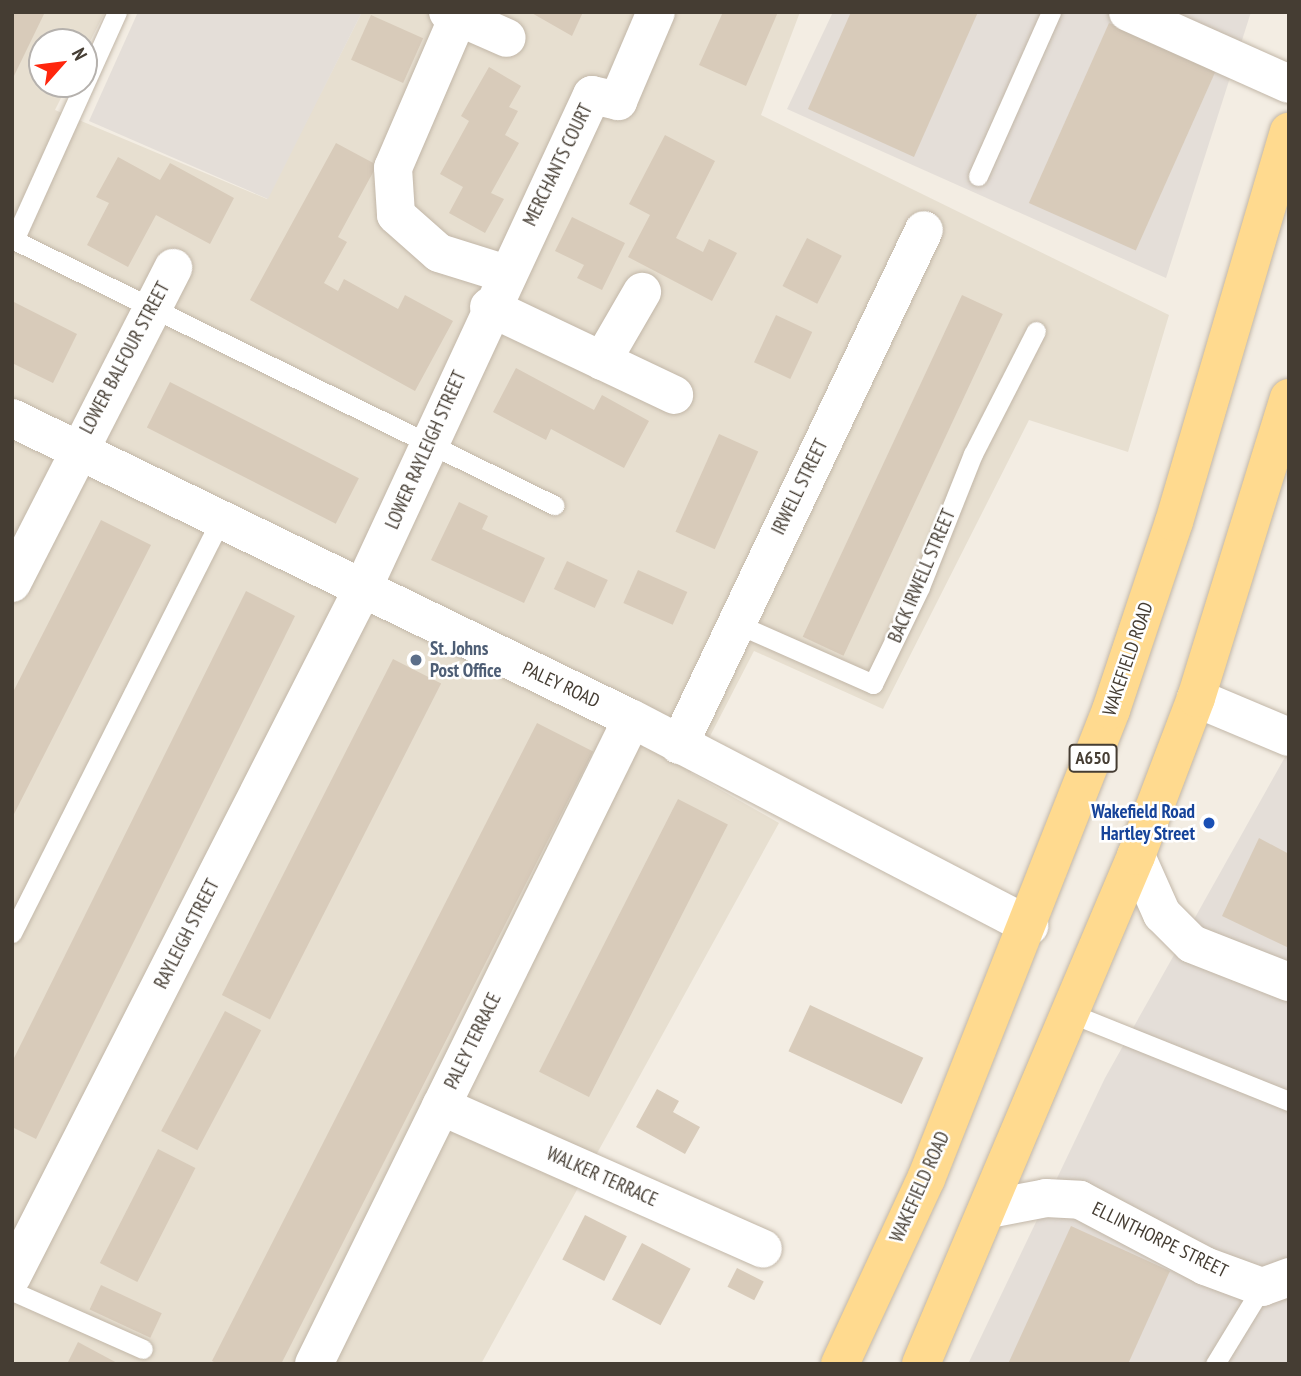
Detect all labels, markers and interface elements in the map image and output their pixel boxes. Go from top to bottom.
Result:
north arrow [28,28,98,98]
text: N [67,44,93,64]
street label: MERCHANTS COURT [519,100,597,230]
street label: LOWER BALFOUR STREET [75,278,175,438]
street label: LOWER RAYLEIGH STREET [381,367,471,533]
street label: IRWELL STREET [767,435,833,539]
street label: BACK IRWELL STREET [883,505,961,647]
street label: WAKEFIELD ROAD [1098,599,1158,719]
place label: St. Johns Post Office [430,638,502,682]
marker: St. Johns Post Office [408,652,424,668]
street label: PALEY ROAD [519,657,603,713]
road number: A650 [1068,744,1118,772]
place label: Wakefield Road Hartley Street [1091,801,1195,845]
marker: Wakefield Road Hartley Street [1201,815,1217,831]
street label: RAYLEIGH STREET [150,875,224,993]
street label: PALEY TERRACE [440,989,506,1093]
street label: WAKEFIELD ROAD [885,1128,955,1246]
street label: WALKER TERRACE [543,1142,661,1212]
street label: ELLINTHORPE STREET [1088,1197,1232,1283]

